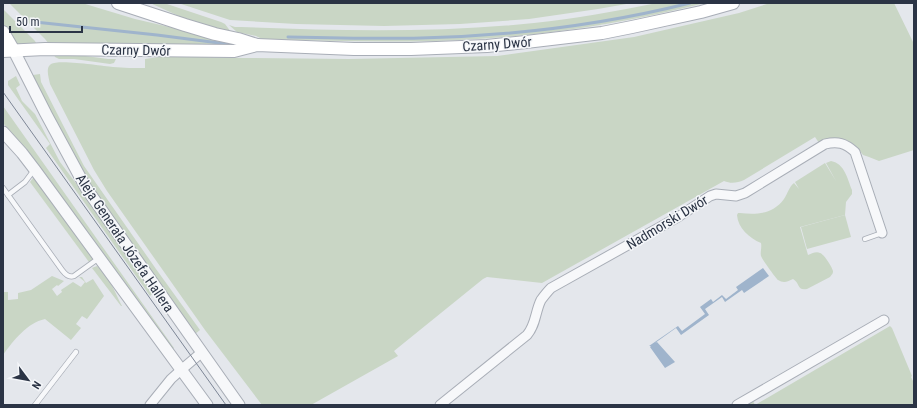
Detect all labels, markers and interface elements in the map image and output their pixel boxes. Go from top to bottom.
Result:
scale bar [10,8,82,34]
text: 50 m [16,15,40,29]
street label: Czarny Dwór [462,34,532,54]
street label: Czarny Dwór [101,41,171,59]
street label: Aleja Generała Józefa Hallera [73,171,177,315]
street label: Nadmorski Dwór [624,192,710,252]
north arrow [8,360,48,400]
text: N [29,379,43,392]

